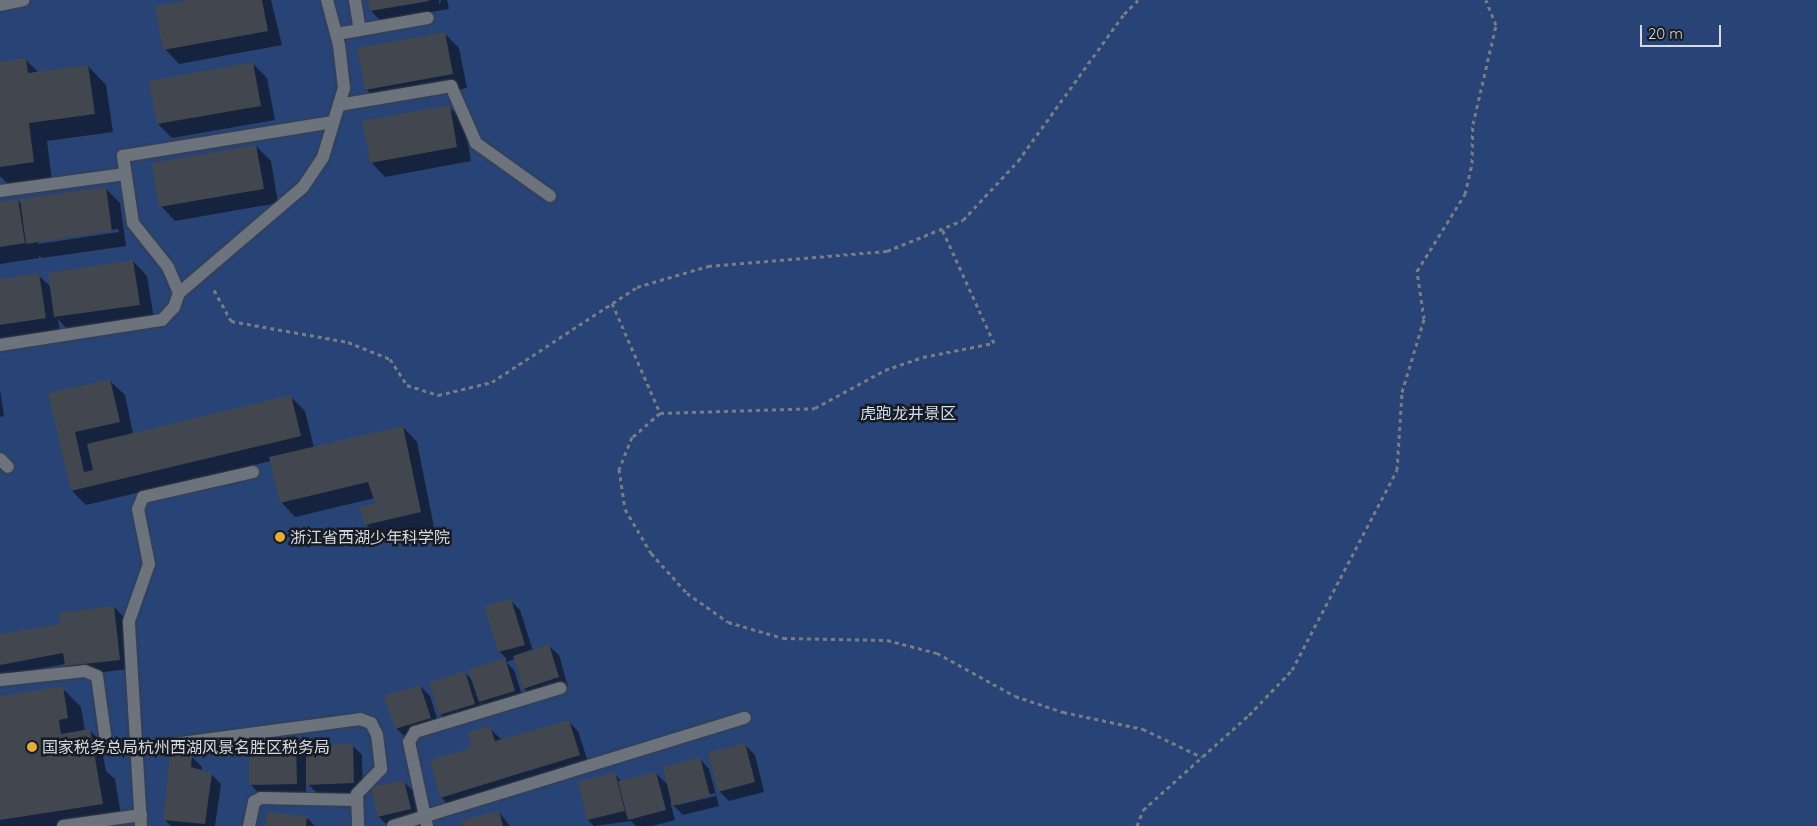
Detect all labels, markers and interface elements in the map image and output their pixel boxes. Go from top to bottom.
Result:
scale bar [1642,15,1723,47]
text: 20 m [1648,24,1683,43]
park label: 虎跑龙井景区 [860,403,956,423]
place label: 浙江省西湖少年科学院 [290,527,450,547]
marker: 浙江省西湖少年科学院 [274,531,286,543]
place label: 国家税务总局杭州西湖风景名胜区税务局 [42,737,330,757]
marker: 国家税务总局杭州西湖风景名胜区税务局 [26,741,38,753]

